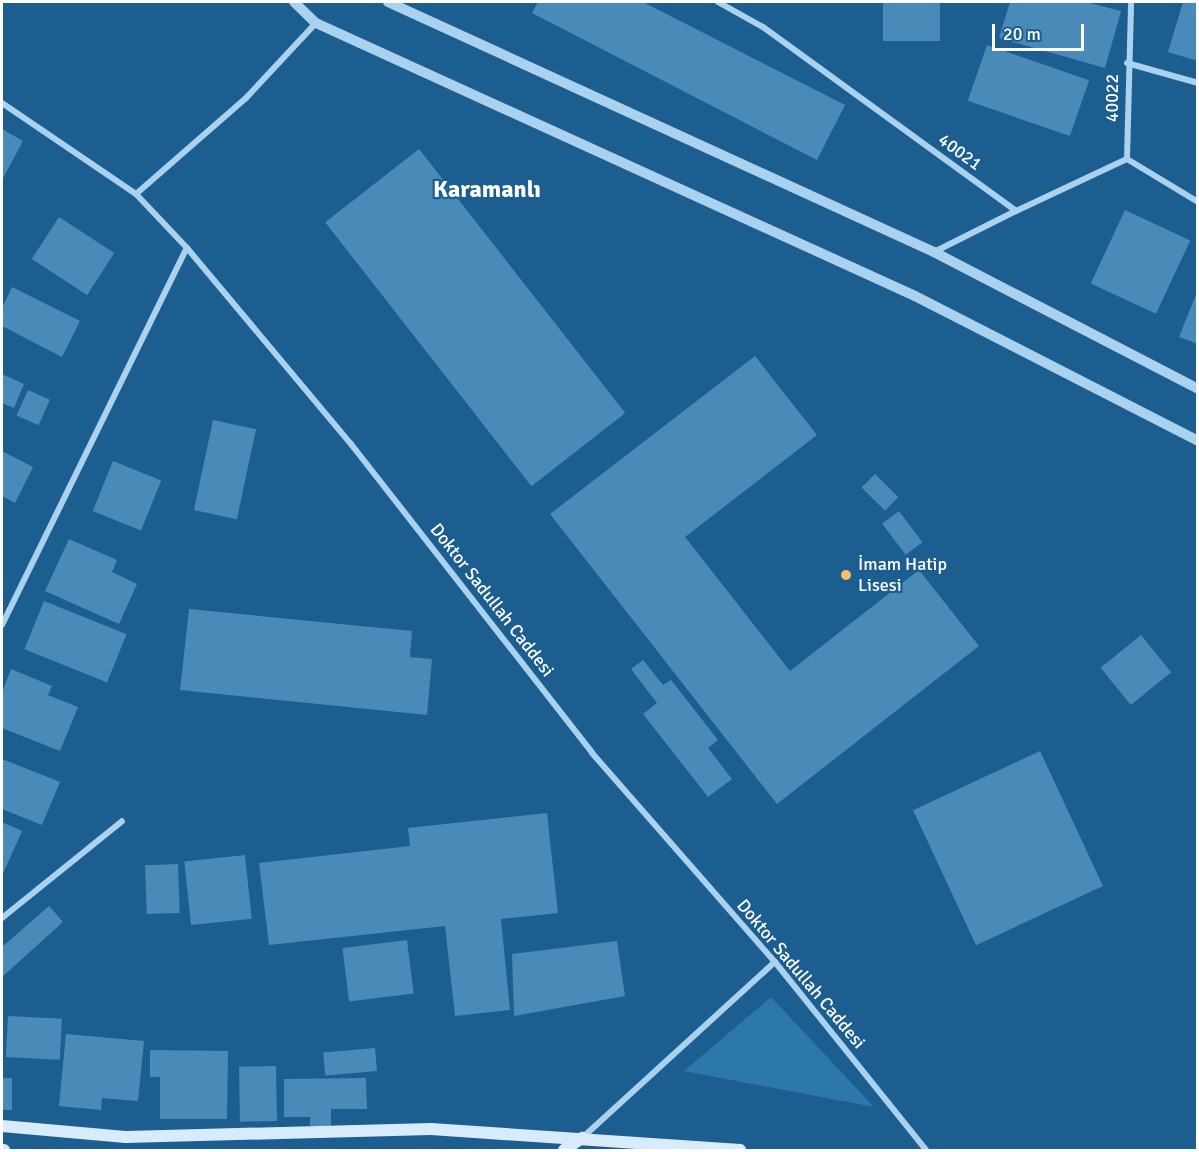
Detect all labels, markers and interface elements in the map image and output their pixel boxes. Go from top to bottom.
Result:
scale bar [995,12,1086,50]
text: 20 m [1003,23,1041,45]
street label: 40022 [1101,74,1123,122]
street label: 40021 [934,129,986,175]
district label: Karamanlı [433,176,541,204]
street label: Doktor Sadullah Caddesi [425,519,559,681]
place label: İmam Hatip Lisesi [858,554,947,596]
marker: İmam Hatip Lisesi [839,568,853,582]
street label: Doktor Sadullah Caddesi [732,895,870,1053]

